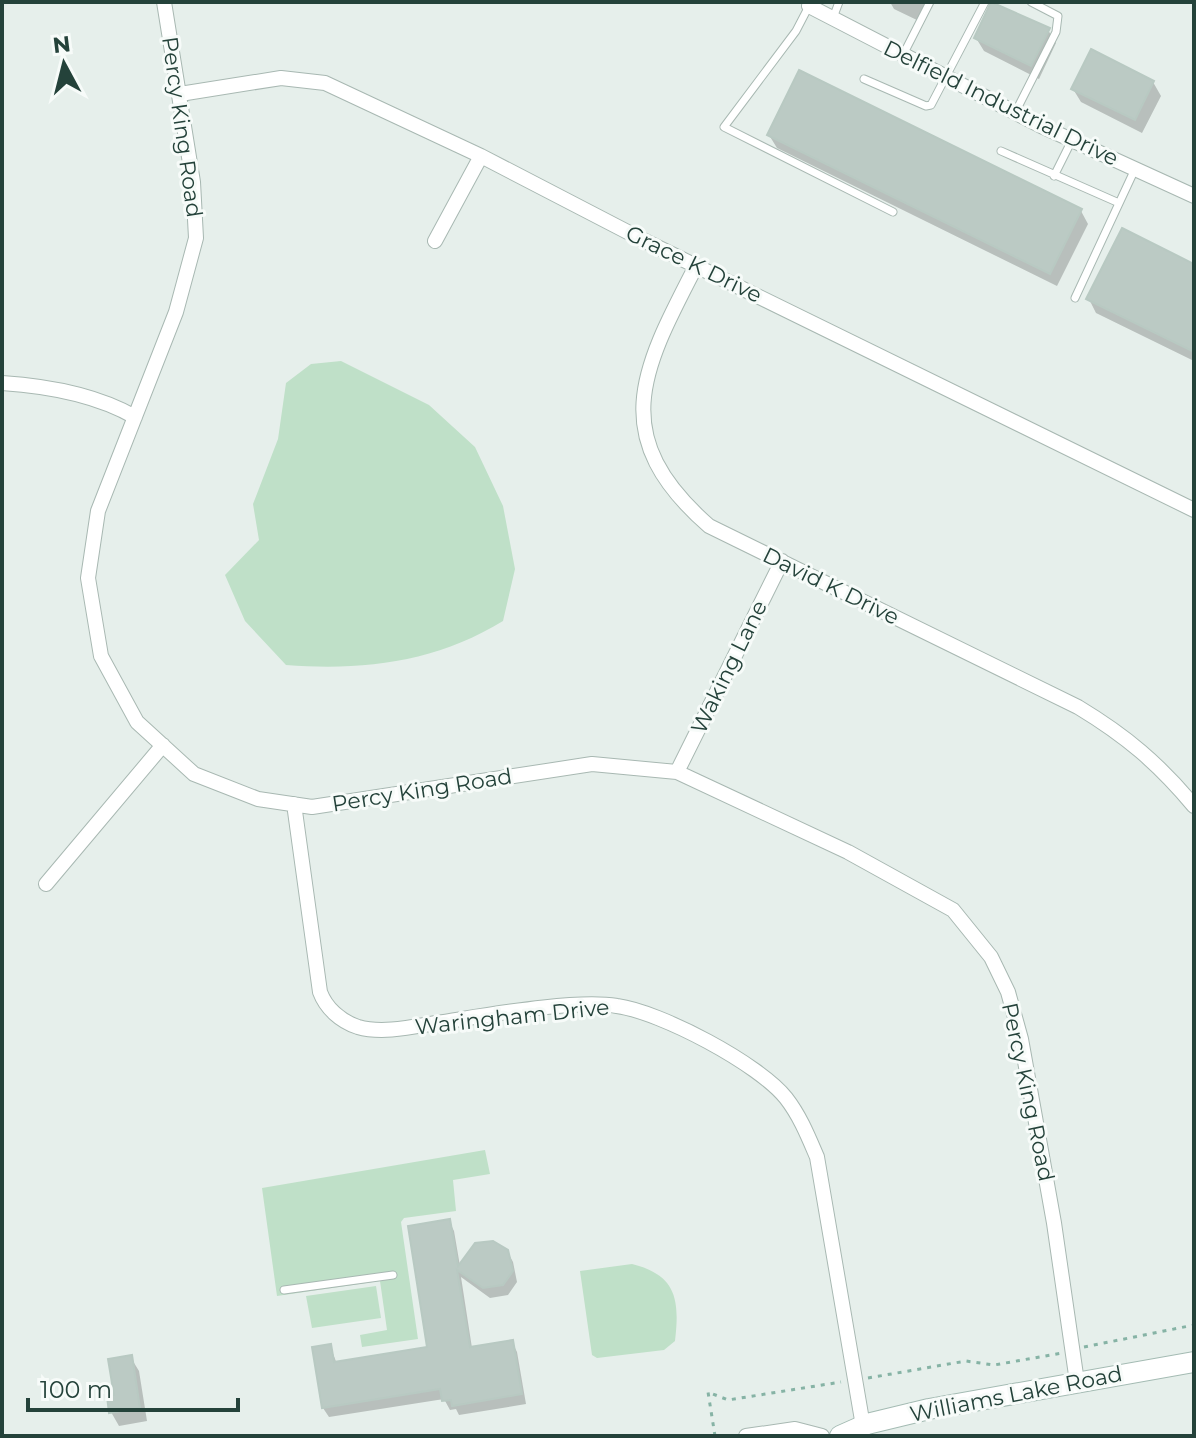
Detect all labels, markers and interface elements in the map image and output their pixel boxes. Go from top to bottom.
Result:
north arrow [24,24,104,104]
text: N [51,30,72,59]
street label: Delfield Industrial Drive [879,34,1123,172]
street label: Percy King Road [156,35,208,219]
street label: Grace K Drive [621,219,767,309]
street label: David K Drive [758,541,904,631]
street label: Waking Lane [685,596,773,738]
street label: Percy King Road [330,762,514,818]
street label: Waringham Drive [413,993,611,1041]
street label: Percy King Road [996,1000,1060,1184]
street label: Williams Lake Road [908,1360,1124,1428]
scale bar [28,1362,238,1412]
text: 100 m [40,1375,112,1404]

